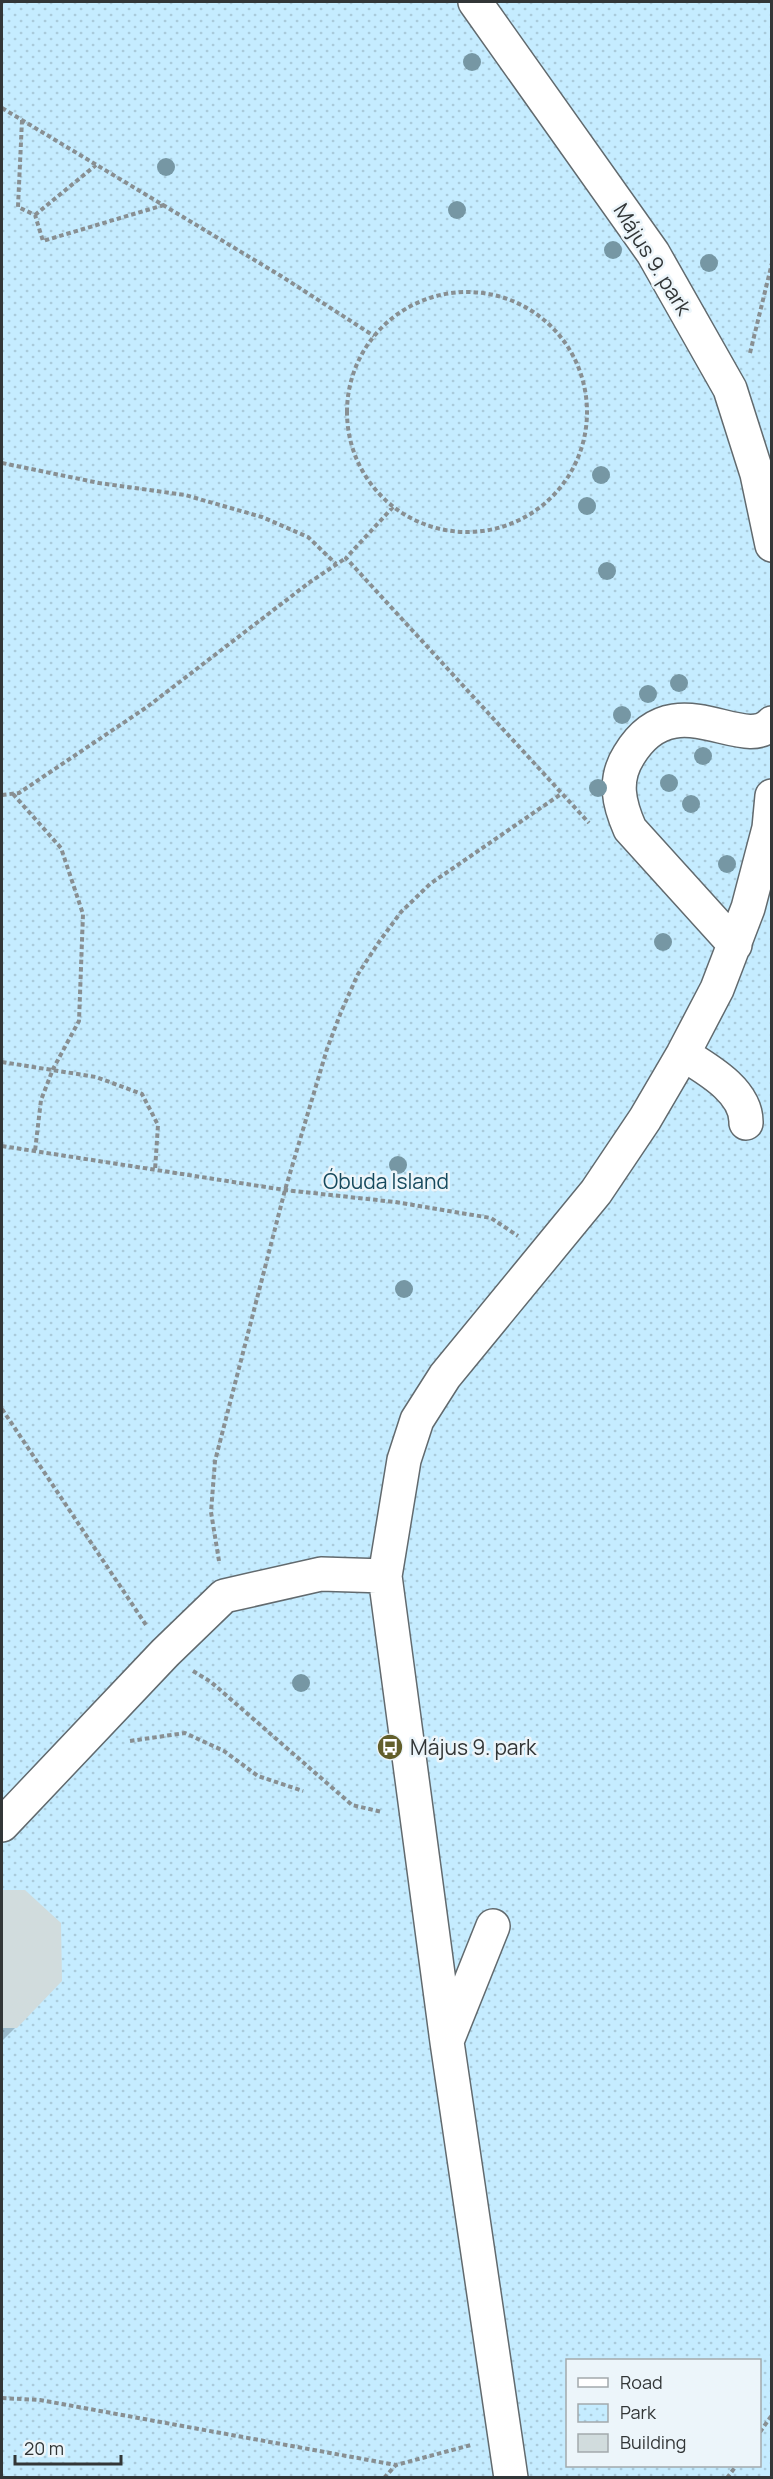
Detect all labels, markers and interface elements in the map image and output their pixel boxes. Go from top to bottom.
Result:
street label: Május 9. park [608,198,699,321]
park label: Óbuda Island [323,1167,449,1195]
bus stop icon: Május 9. park [375,1732,405,1762]
place label: Május 9. park [410,1733,537,1761]
legend [566,2359,761,2467]
text: Road [620,2370,663,2394]
text: Park [620,2400,657,2424]
scale bar [15,2428,122,2466]
text: Building [620,2430,686,2454]
text: 20 m [24,2436,64,2460]

